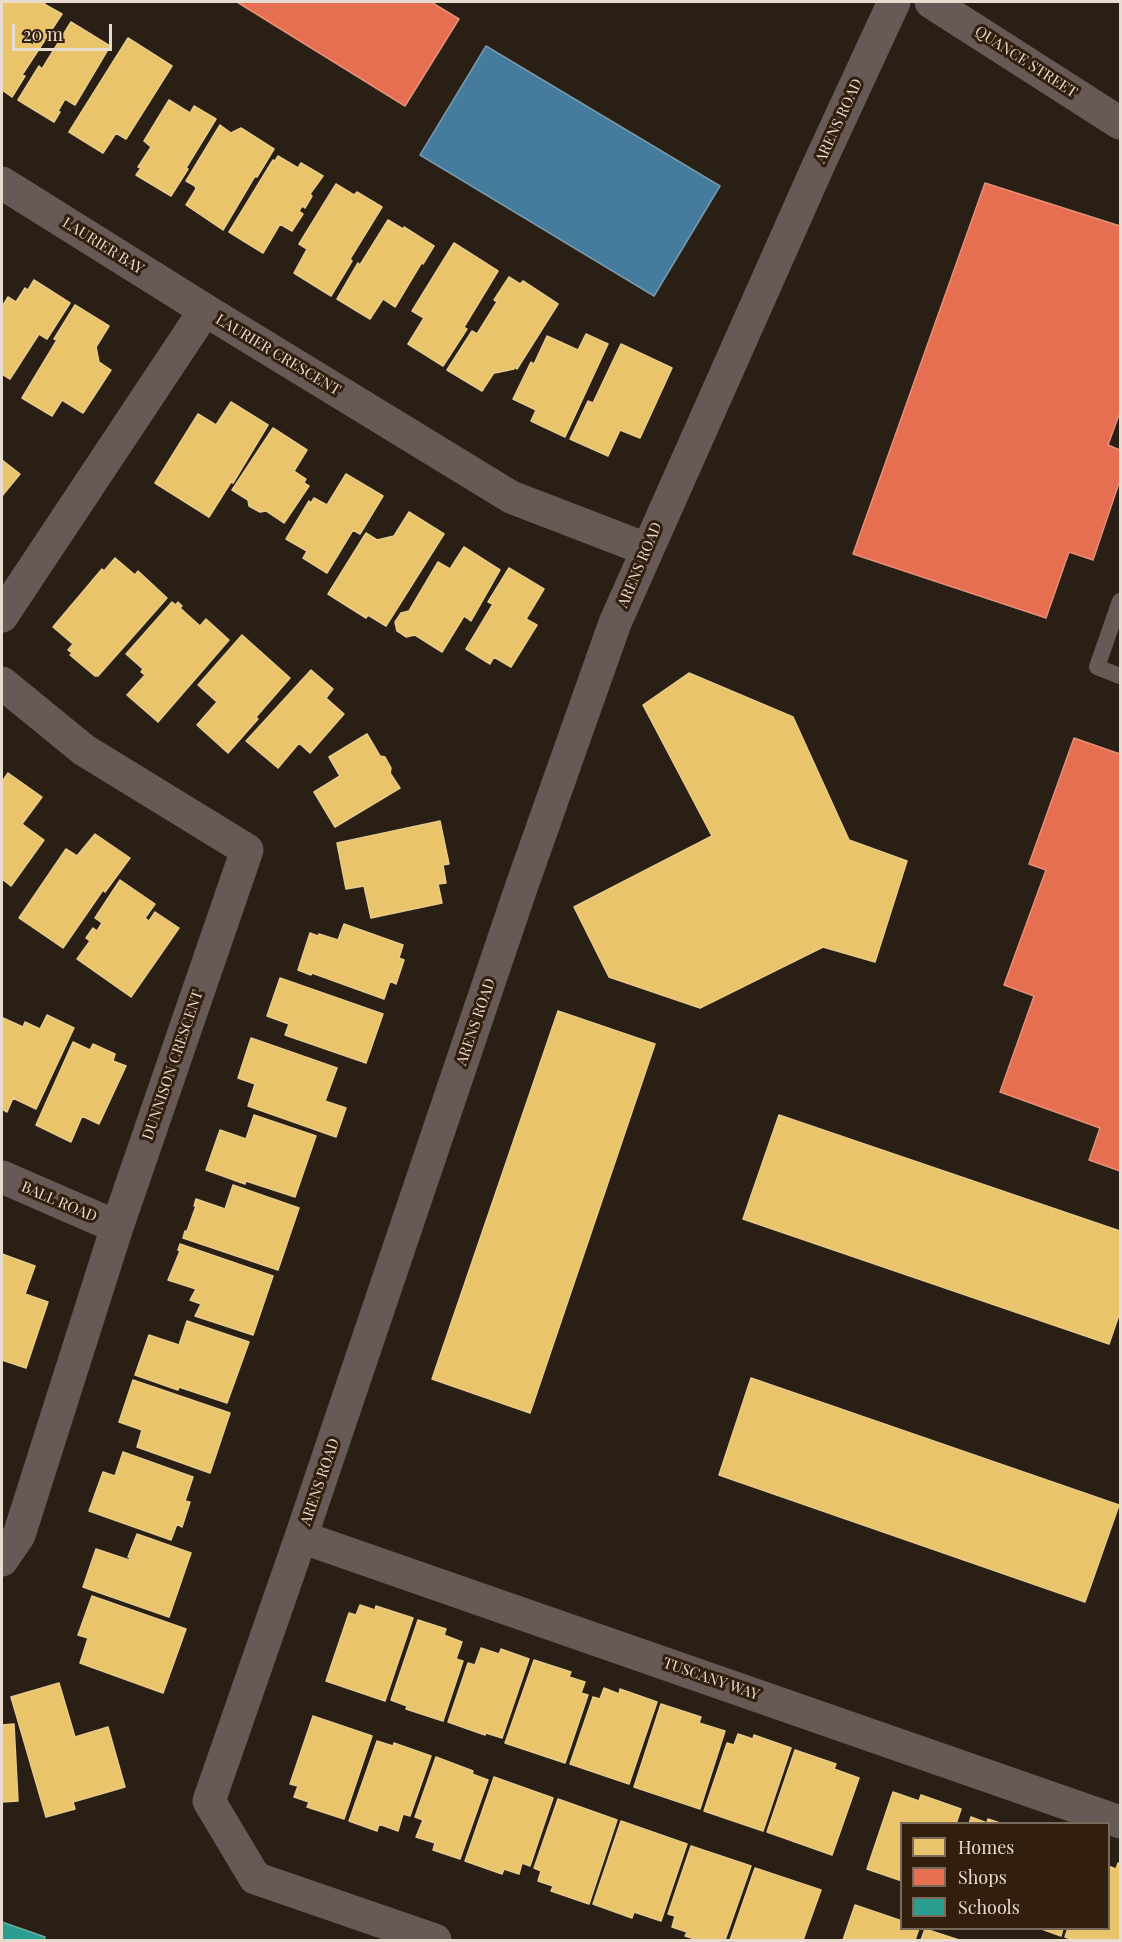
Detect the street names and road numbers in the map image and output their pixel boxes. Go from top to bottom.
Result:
street label: QUANCE STREET [971,22,1081,102]
street label: ARENS ROAD [812,76,866,166]
street label: LAURIER BAY [59,214,147,278]
street label: LAURIER CRESCENT [212,311,344,399]
street label: ARENS ROAD [614,520,666,610]
street label: ARENS ROAD [453,976,499,1068]
street label: DUNNISON CRESCENT [139,988,207,1142]
street label: BALL ROAD [18,1178,100,1226]
street label: ARENS ROAD [297,1436,343,1528]
street label: TUSCANY WAY [661,1654,761,1704]

